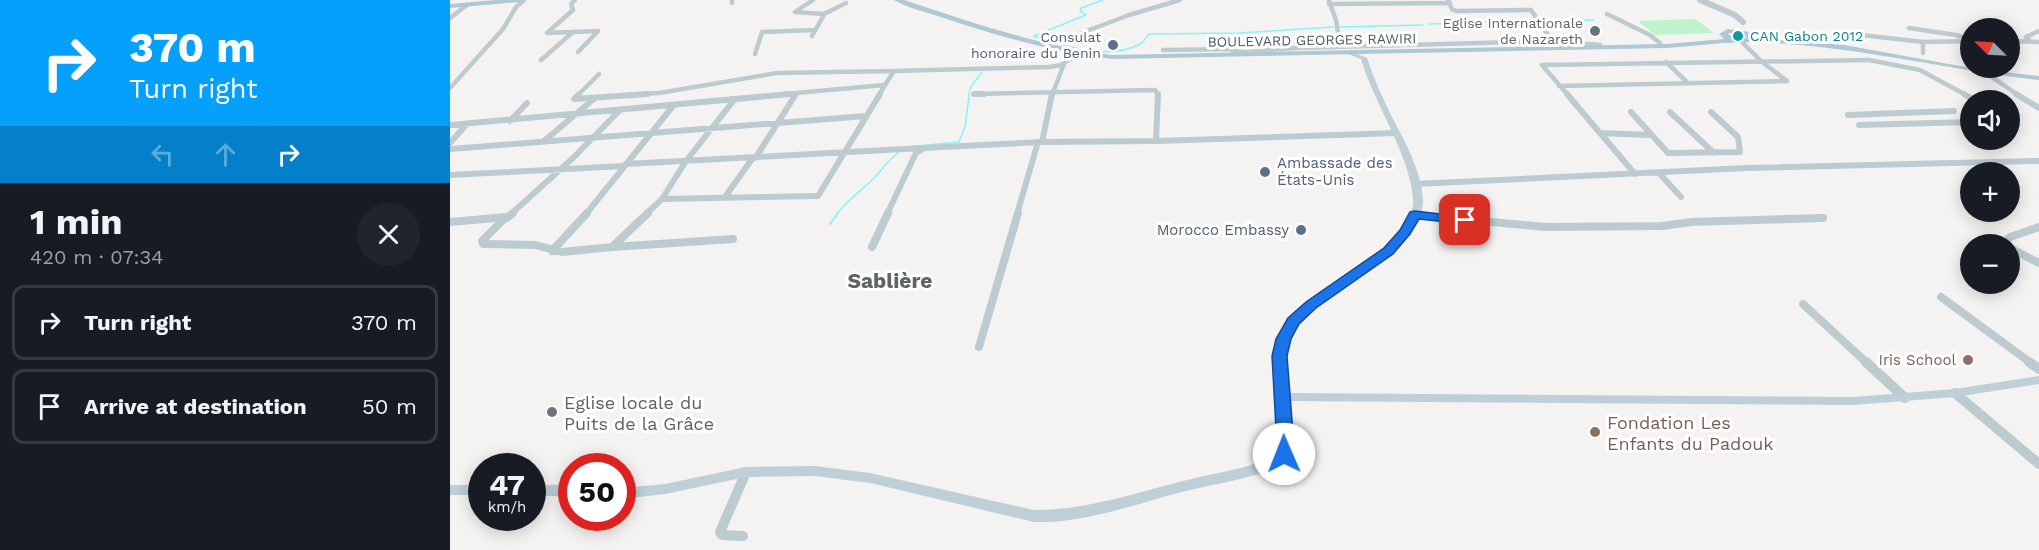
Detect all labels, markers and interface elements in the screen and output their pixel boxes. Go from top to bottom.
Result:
place label: Eglise Internationale de Nazareth [1443,15,1583,47]
north arrow [1960,18,2020,78]
map controls [1960,18,2020,294]
text: 370 m [129,23,256,72]
icon: right [30,24,108,102]
marker: Eglise Internationale de Nazareth [1588,24,1602,38]
place label: CAN Gabon 2012 [1750,28,1863,44]
place label: Consulat honoraire du Benin [971,29,1101,61]
marker: CAN Gabon 2012 [1731,29,1745,43]
street label: BOULEVARD GEORGES RAWIRI [1207,30,1417,50]
marker: Consulat honoraire du Benin [1106,38,1120,52]
text: Turn right [129,73,258,105]
button: sound [1960,90,2020,150]
icon: left [146,138,179,171]
icon: ahead [209,138,242,171]
icon: right [272,138,305,171]
place label: Ambassade des États-Unis [1277,154,1393,189]
button: + [1960,162,2020,222]
marker: Ambassade des États-Unis [1258,165,1272,179]
pin [1439,194,1490,245]
text: 1 min [30,201,122,243]
button: close [357,203,420,266]
icon: arrive [1448,203,1481,236]
place label: Morocco Embassy [1157,221,1289,239]
marker: Morocco Embassy [1294,223,1308,237]
button: − [1960,234,2020,294]
text: 420 m · 07:34 [30,245,163,269]
district label: Sablière [848,268,932,293]
icon: right [33,306,66,339]
text: Turn right [84,310,191,335]
text: 370 m [351,310,417,335]
place label: Iris School [1879,351,1956,369]
marker: Iris School [1961,353,1975,367]
icon: arrive [33,390,66,423]
place label: Eglise locale du Puits de la Grâce [564,392,714,434]
text: Arrive at destination [84,394,307,419]
text: 50 m [362,394,417,419]
marker: Eglise locale du Puits de la Grâce [545,405,559,419]
place label: Fondation Les Enfants du Padouk [1607,412,1774,454]
position arrow [1252,422,1316,486]
marker: Fondation Les Enfants du Padouk [1588,425,1602,439]
speed limit sign: 50 [558,453,636,531]
text: 47 [489,467,525,502]
text: km/h [488,498,526,516]

